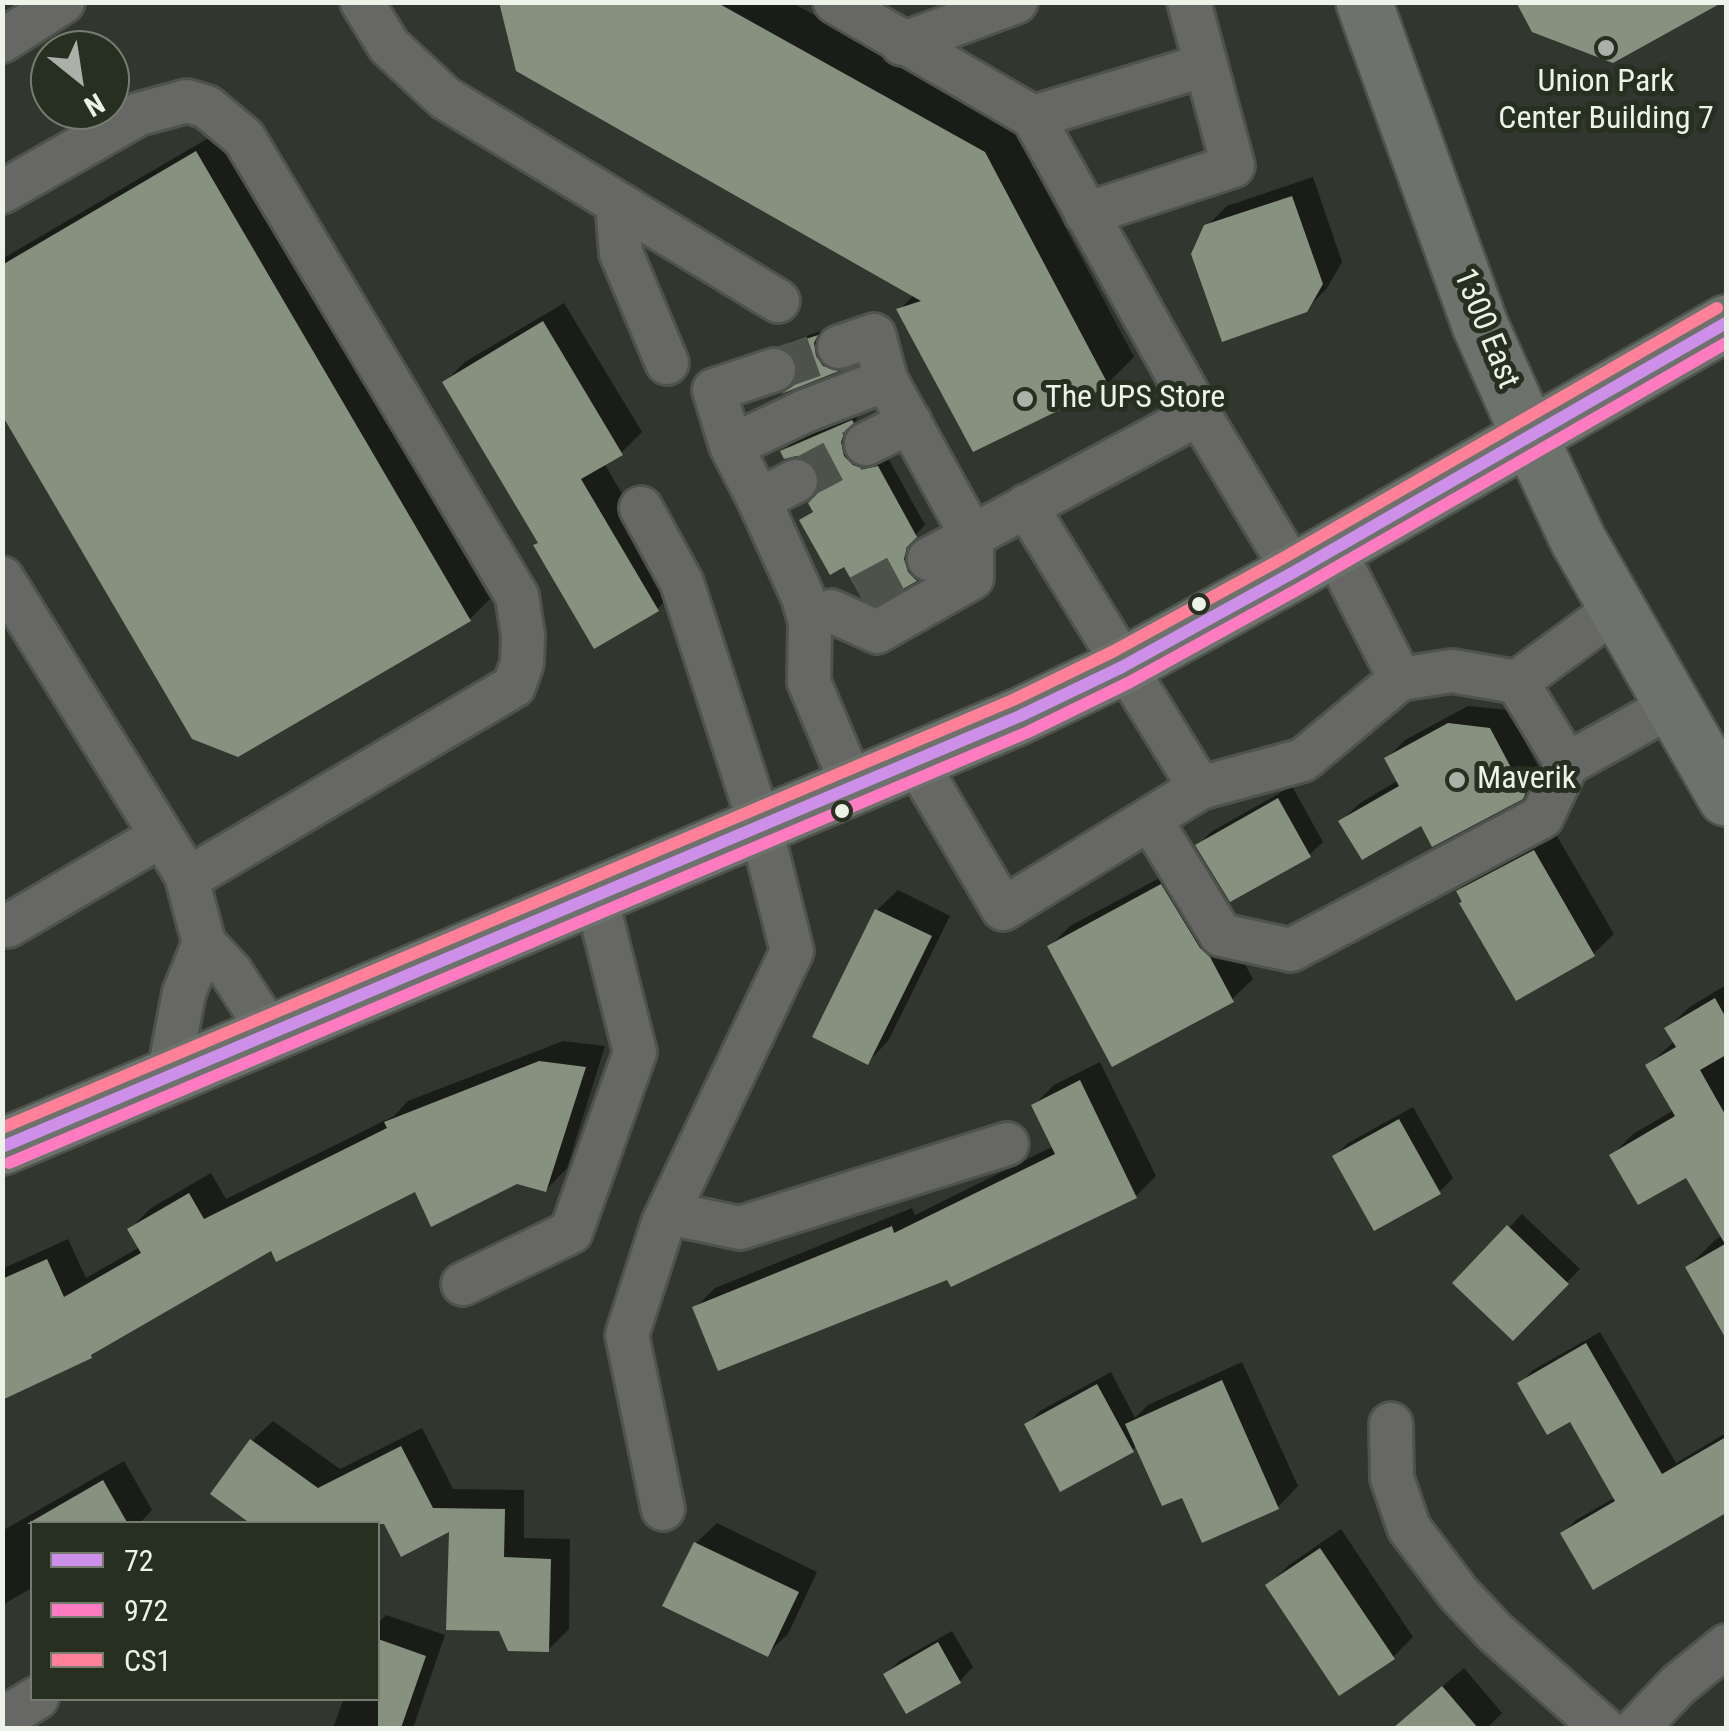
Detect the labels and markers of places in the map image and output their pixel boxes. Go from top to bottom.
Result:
marker: Union Park Center Building 7 [1595,37,1617,59]
place label: Union Park Center Building 7 [1498,64,1714,139]
place label: The UPS Store [1045,380,1225,418]
marker: The UPS Store [1014,388,1036,410]
unlabelled marker [1189,594,1209,614]
place label: Maverik [1477,761,1576,799]
marker: Maverik [1446,769,1468,791]
unlabelled marker [832,801,852,821]

